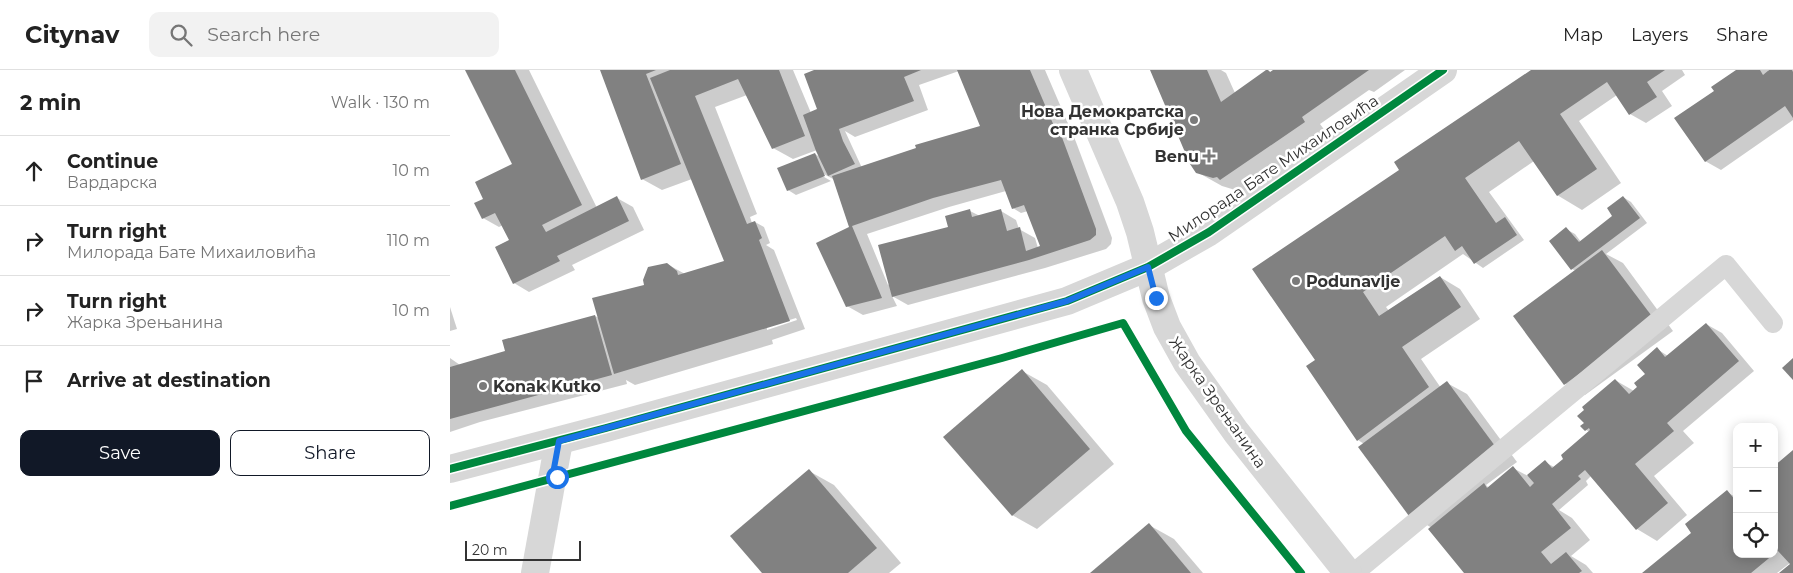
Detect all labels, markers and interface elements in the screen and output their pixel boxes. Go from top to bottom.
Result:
search box [149,12,499,57]
text: Citynav [25,20,119,49]
icon: search [167,21,195,49]
text: Search here [207,23,320,46]
text: Map [1563,24,1603,46]
text: Layers [1631,24,1688,46]
text: Share [1716,24,1768,46]
text: 2 min [20,90,81,115]
street label: Милорада Бате Михаиловића [1165,91,1382,246]
text: Walk · 130 m [331,93,430,112]
place label: Нова Демократска странка Србије [1021,102,1184,139]
marker: Нова Демократска странка Србије [1188,114,1200,126]
place label: Benu [1155,147,1199,166]
text: Continue [67,150,158,173]
marker: Benu [1203,150,1215,162]
icon: ahead [20,157,48,185]
text: 10 m [392,161,430,180]
text: Вардарска [67,173,157,192]
text: Turn right [67,220,167,243]
icon: right [20,227,48,255]
text: 110 m [387,231,430,250]
text: Милорада Бате Михаиловића [67,243,316,262]
place label: Podunavlje [1306,272,1400,291]
marker: Podunavlje [1290,275,1302,287]
route end [1145,287,1168,310]
text: Turn right [67,290,167,313]
icon: right [20,297,48,325]
text: 10 m [392,301,430,320]
text: Жарка Зрењанина [67,313,223,332]
street label: Жарка Зрењанина [1165,333,1270,472]
icon: arrive [20,367,48,395]
text: Arrive at destination [67,369,271,392]
place label: Konak Kutko [493,377,601,396]
marker: Konak Kutko [477,380,489,392]
map controls [1733,423,1778,558]
button: + [1733,423,1778,468]
button: Save [20,430,220,476]
button: Share [230,430,430,476]
route start [546,466,569,489]
button: − [1733,468,1778,513]
button: locate [1733,513,1778,558]
scale bar [465,538,581,561]
text: 20 m [472,541,508,559]

